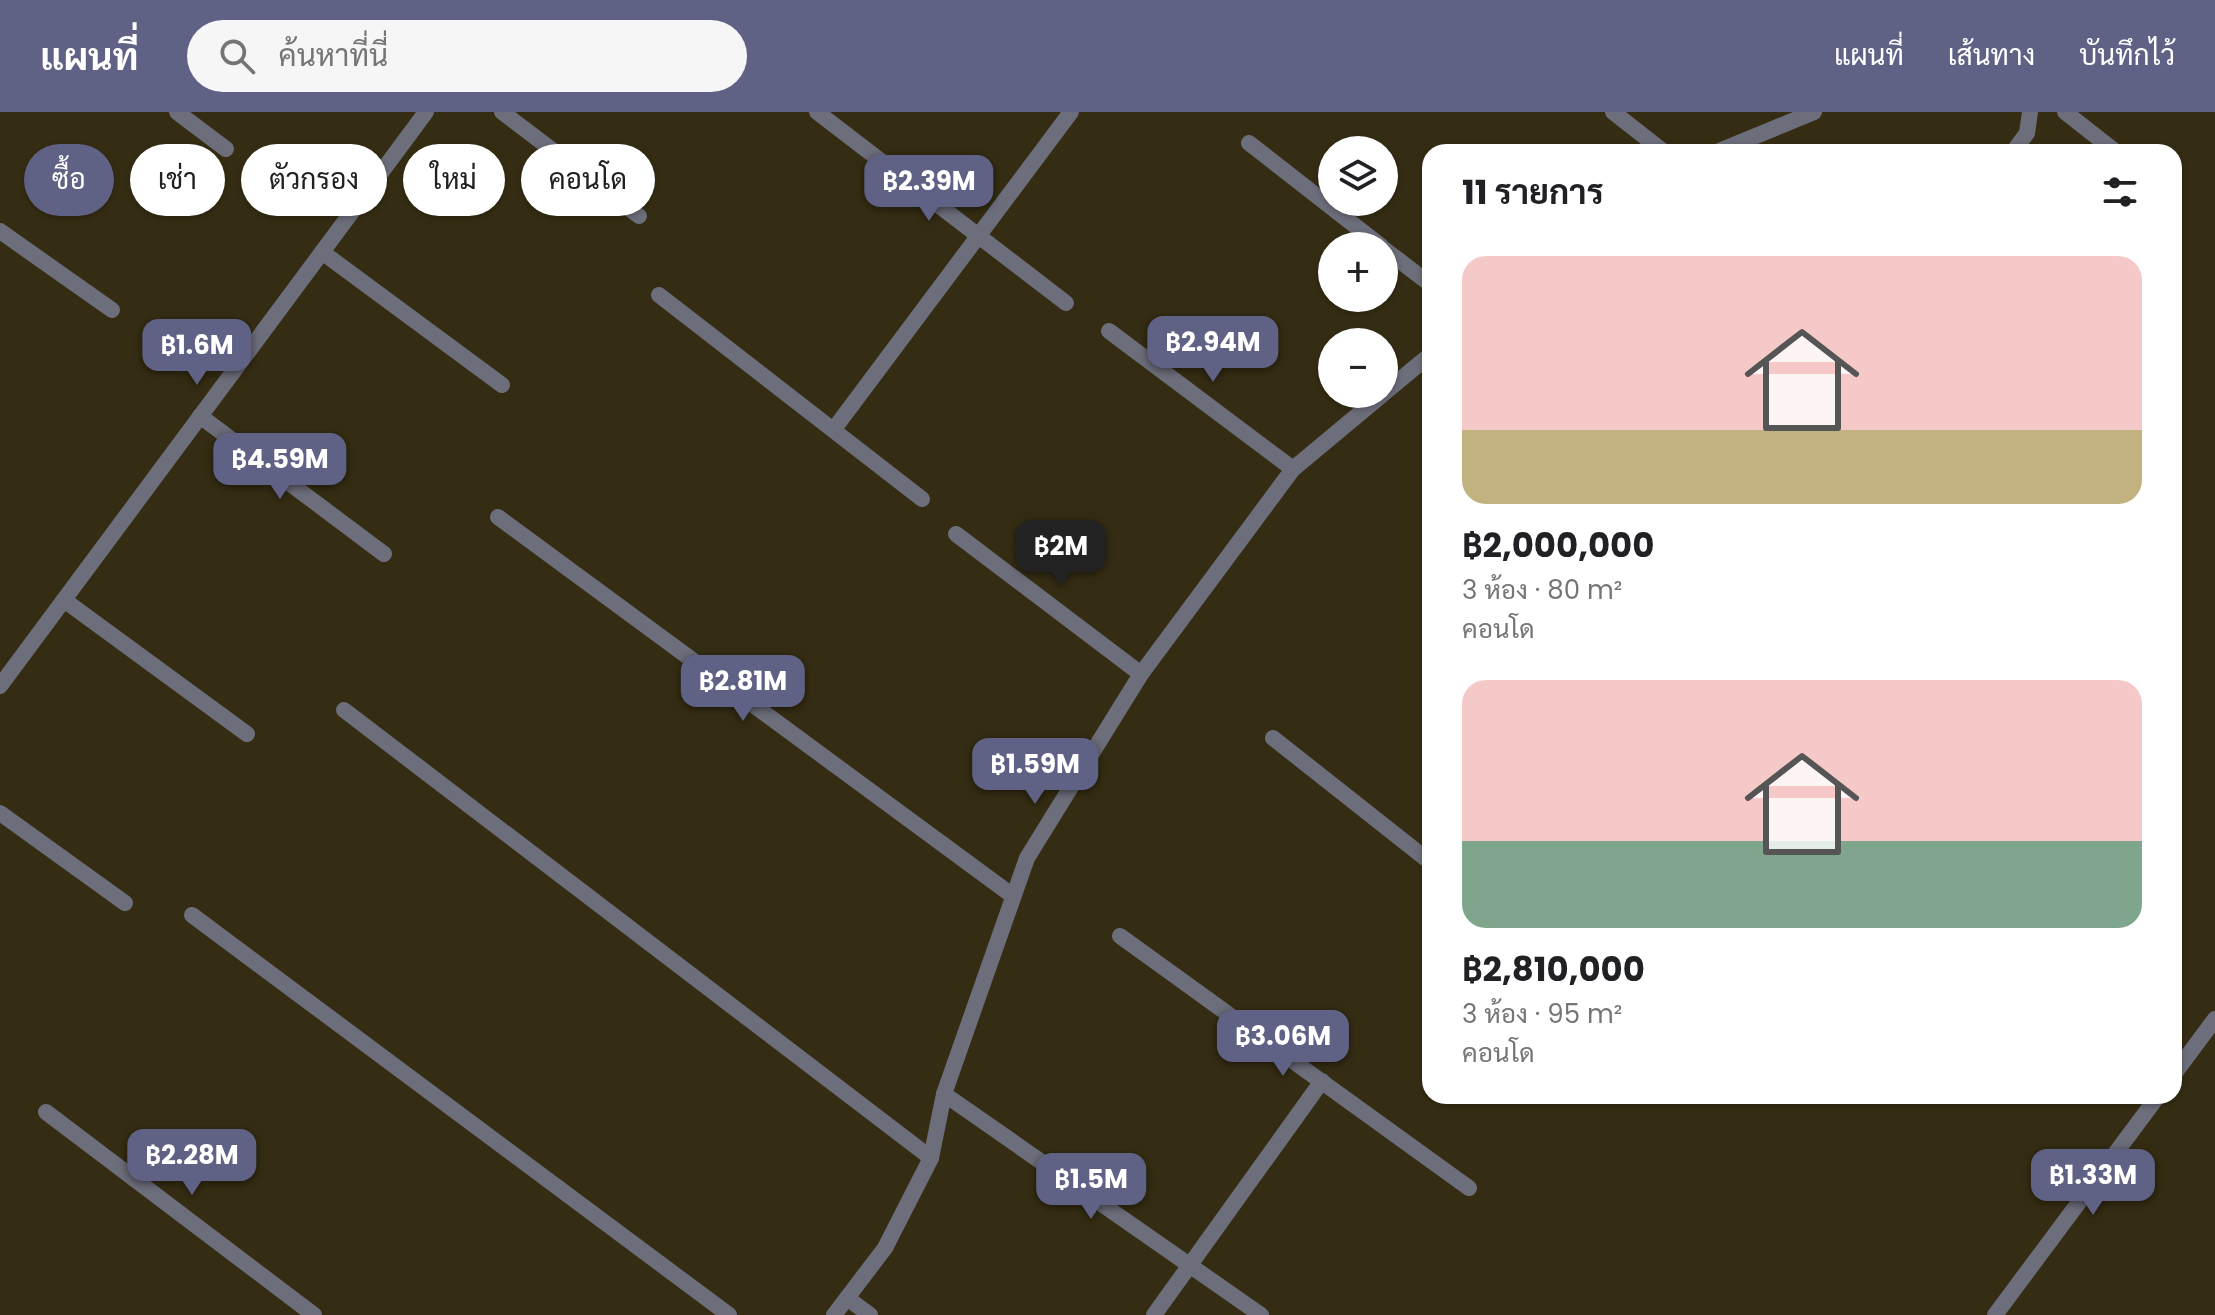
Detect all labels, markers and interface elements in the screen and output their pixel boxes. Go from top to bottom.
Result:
search box [187,20,747,92]
text: แผนที่ [40,30,139,83]
icon: search [215,34,259,78]
text: ค้นหาที่นี่ [279,34,388,77]
text: แผนที่ [1834,36,1904,75]
text: เส้นทาง [1948,36,2035,75]
text: บันทึกไว้ [2079,36,2175,75]
map controls [1318,136,1398,408]
button: layers [1318,136,1398,216]
chip: ซื้อ [24,144,114,216]
chip: เช่า [130,144,225,216]
chip: ตัวกรอง [241,144,387,216]
chip: ใหม่ [403,144,505,216]
chip: คอนโด [521,144,655,216]
pin: ฿2.39M [864,155,994,223]
text: ฿2.39M [882,163,976,199]
text: 11 รายการ [1462,168,1604,216]
icon: filters [2098,170,2142,214]
button: + [1318,232,1398,312]
icon: home [1730,308,1874,452]
pin: ฿2.94M [1148,316,1278,384]
pin: ฿1.6M [141,319,253,387]
text: ฿2.94M [1165,324,1261,360]
text: ฿1.6M [160,327,234,363]
button: − [1318,328,1398,408]
pin: ฿4.59M [215,433,345,501]
text: ฿4.59M [231,441,329,477]
pin: ฿2M [1022,520,1100,588]
text: ฿2,000,000 [1462,521,1654,569]
text: ฿2M [1034,528,1088,564]
text: 3 ห้อง · 80 m² [1462,572,1622,608]
text: คอนโด [1462,611,1535,647]
pin: ฿2.81M [678,655,808,723]
text: ฿2.81M [699,663,787,699]
icon: home [1730,732,1874,876]
pin: ฿1.59M [970,738,1100,806]
text: ฿1.59M [990,746,1080,782]
text: ฿2,810,000 [1462,945,1645,993]
text: 3 ห้อง · 95 m² [1462,996,1622,1032]
pin: ฿3.06M [1218,1010,1348,1078]
text: ฿3.06M [1235,1018,1331,1054]
text: คอนโด [1462,1035,1535,1071]
pin: ฿2.28M [127,1129,257,1197]
text: ฿2.28M [145,1137,239,1173]
pin: ฿1.33M [2028,1149,2158,1217]
pin: ฿1.5M [1035,1153,1147,1221]
text: ฿1.33M [2049,1157,2137,1193]
text: ฿1.5M [1054,1161,1128,1197]

